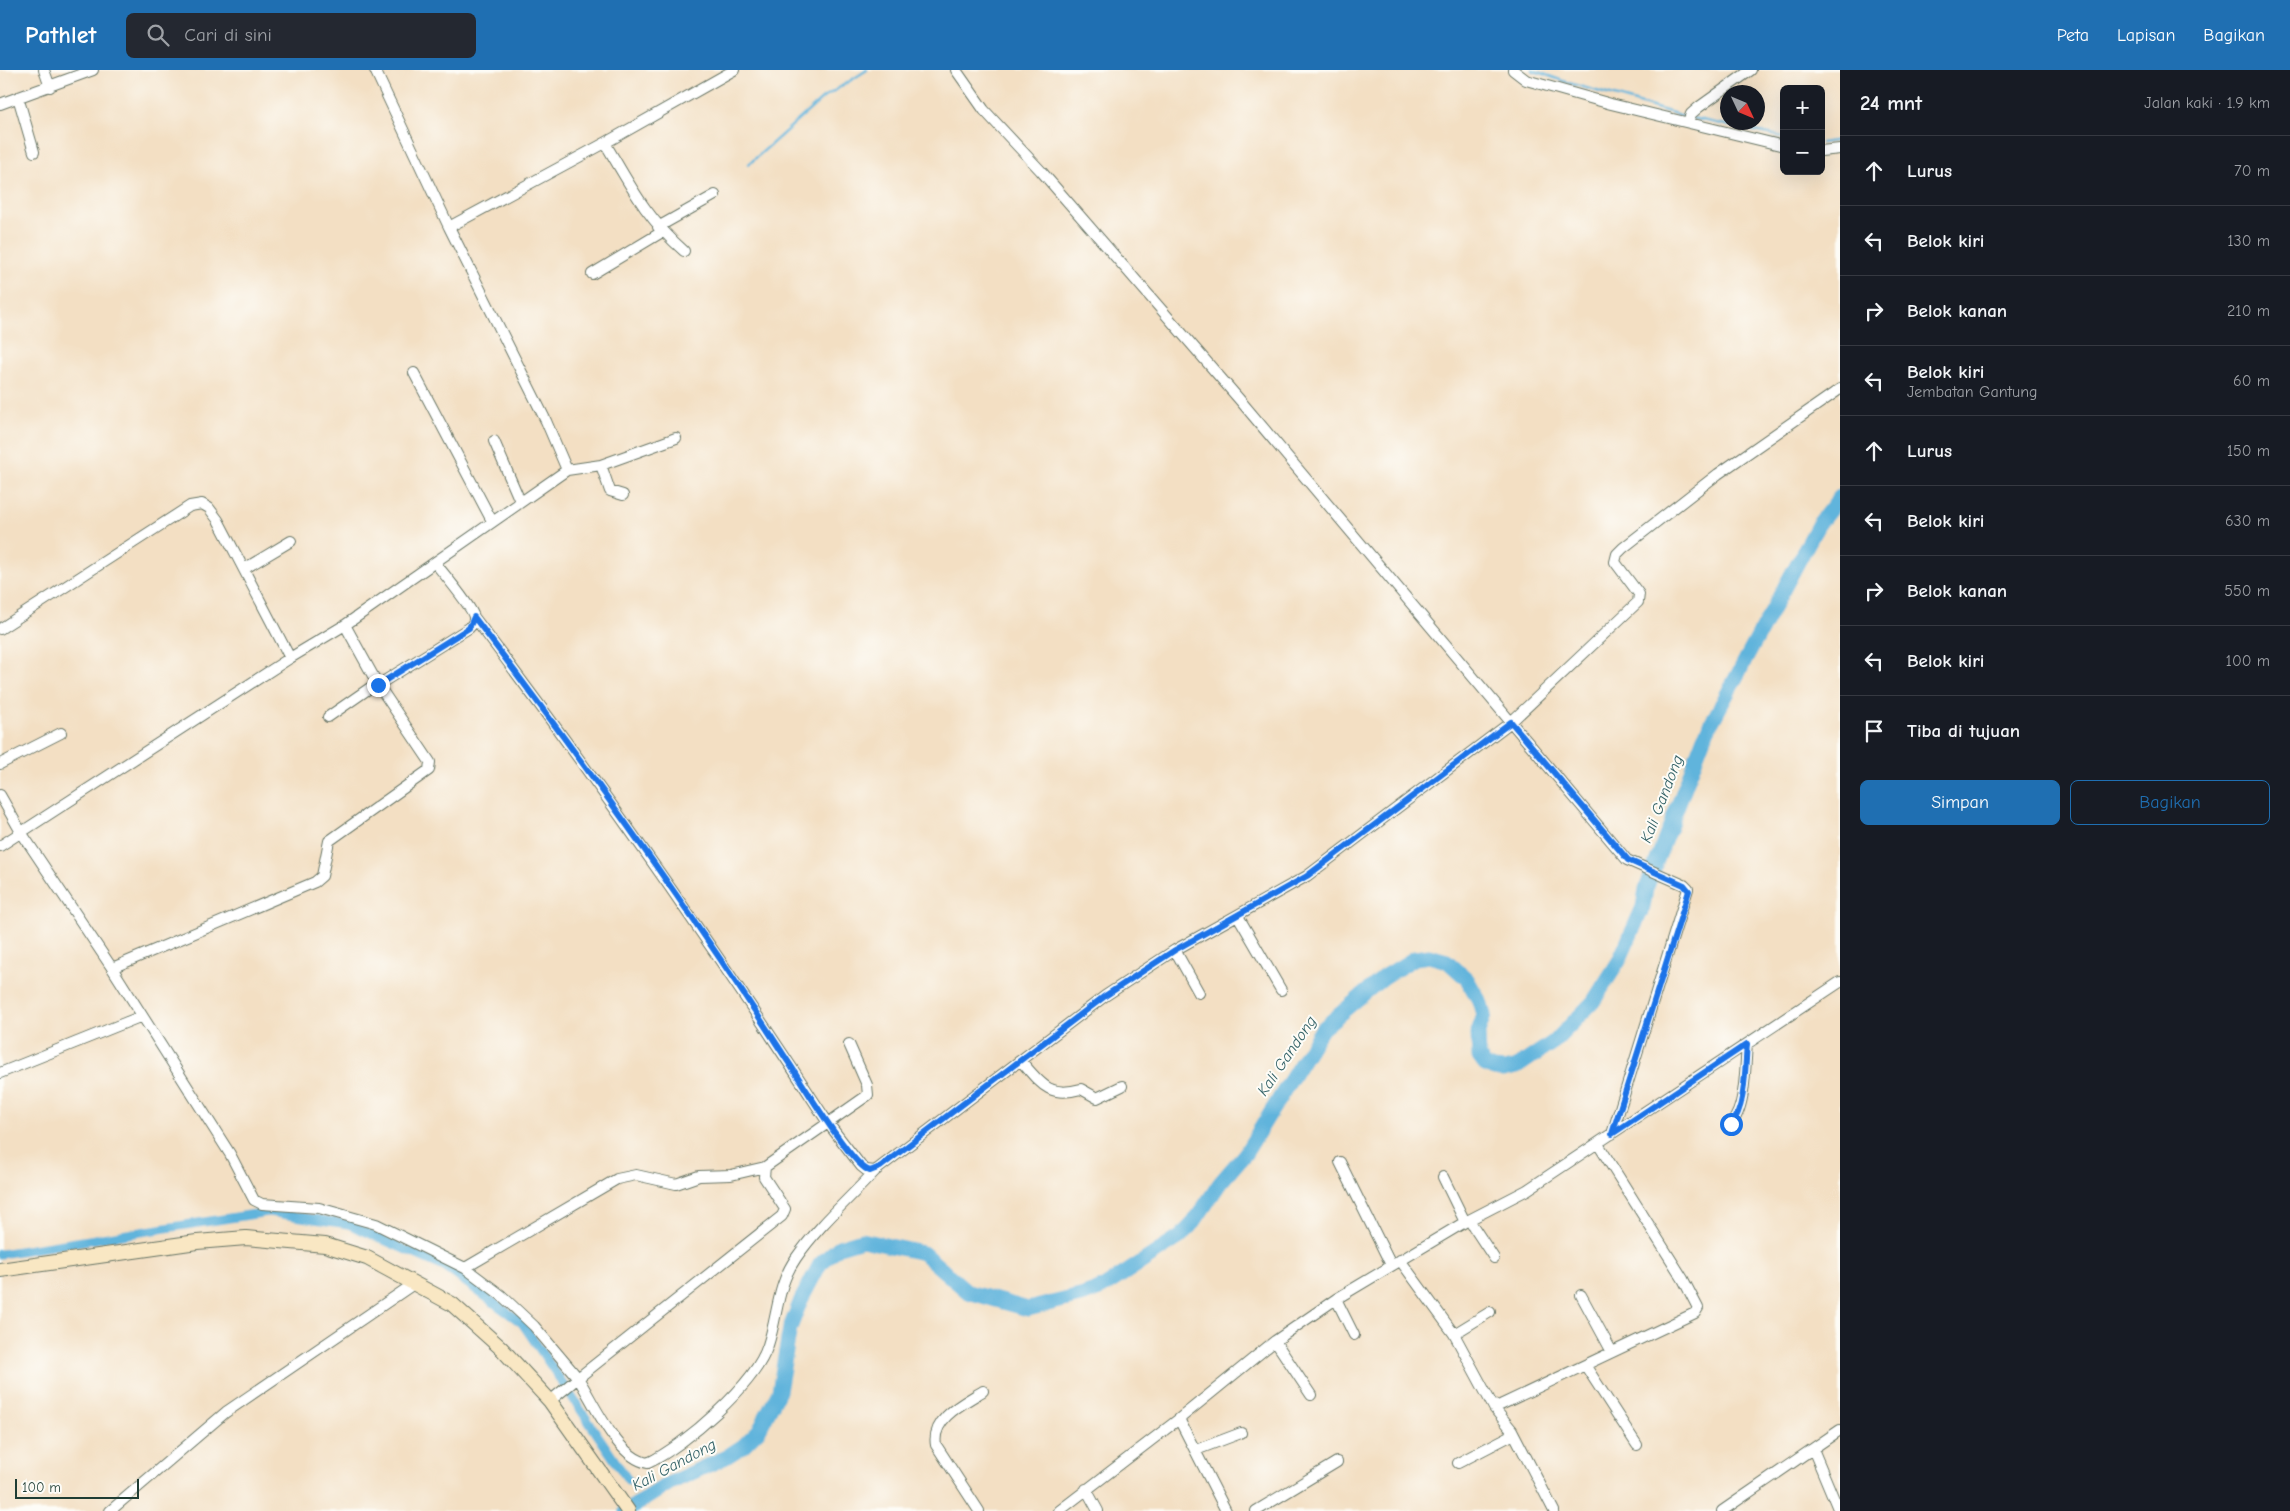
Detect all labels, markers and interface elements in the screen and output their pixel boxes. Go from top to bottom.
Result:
search box [126,13,476,58]
text: Pathlet [25,21,96,49]
icon: search [144,21,172,49]
text: Cari di sini [184,24,272,46]
text: Peta [2057,25,2089,46]
text: Lapisan [2117,25,2175,46]
text: Bagikan [2203,25,2265,46]
north arrow [1720,85,1765,130]
map controls [1780,85,1825,175]
button: + [1780,85,1825,130]
text: 24 mnt [1860,91,1922,115]
text: Jalan kaki · 1.9 km [2144,94,2270,112]
button: − [1780,130,1825,175]
icon: ahead [1860,157,1888,185]
text: Lurus [1907,160,1952,182]
text: 70 m [2234,162,2270,180]
icon: left [1860,227,1888,255]
text: Belok kiri [1907,230,1984,252]
text: 130 m [2227,232,2270,250]
icon: right [1860,297,1888,325]
text: Belok kanan [1907,300,2007,322]
text: 210 m [2227,302,2270,320]
text: Belok kiri [1907,361,1984,383]
icon: left [1860,367,1888,395]
text: 60 m [2233,372,2270,390]
text: Jembatan Gantung [1907,383,2038,401]
icon: ahead [1860,437,1888,465]
text: Lurus [1907,440,1952,462]
text: 150 m [2227,442,2270,460]
icon: left [1860,507,1888,535]
text: Belok kiri [1907,510,1984,532]
text: 630 m [2225,512,2270,530]
icon: right [1860,577,1888,605]
text: Belok kanan [1907,580,2007,602]
text: 550 m [2224,582,2270,600]
icon: left [1860,647,1888,675]
text: Belok kiri [1907,650,1984,672]
text: 100 m [2226,652,2270,670]
route end [367,674,390,697]
icon: arrive [1860,717,1888,745]
text: Tiba di tujuan [1907,720,2020,742]
water label: Kali Gandong [1637,753,1687,845]
button: Simpan [1860,780,2060,825]
button: Bagikan [2070,780,2270,825]
water label: Kali Gandong [1254,1013,1320,1099]
route start [1720,1113,1743,1136]
water label: Kali Gandong [629,1435,719,1495]
scale bar [15,1476,139,1499]
text: 100 m [22,1479,61,1496]

